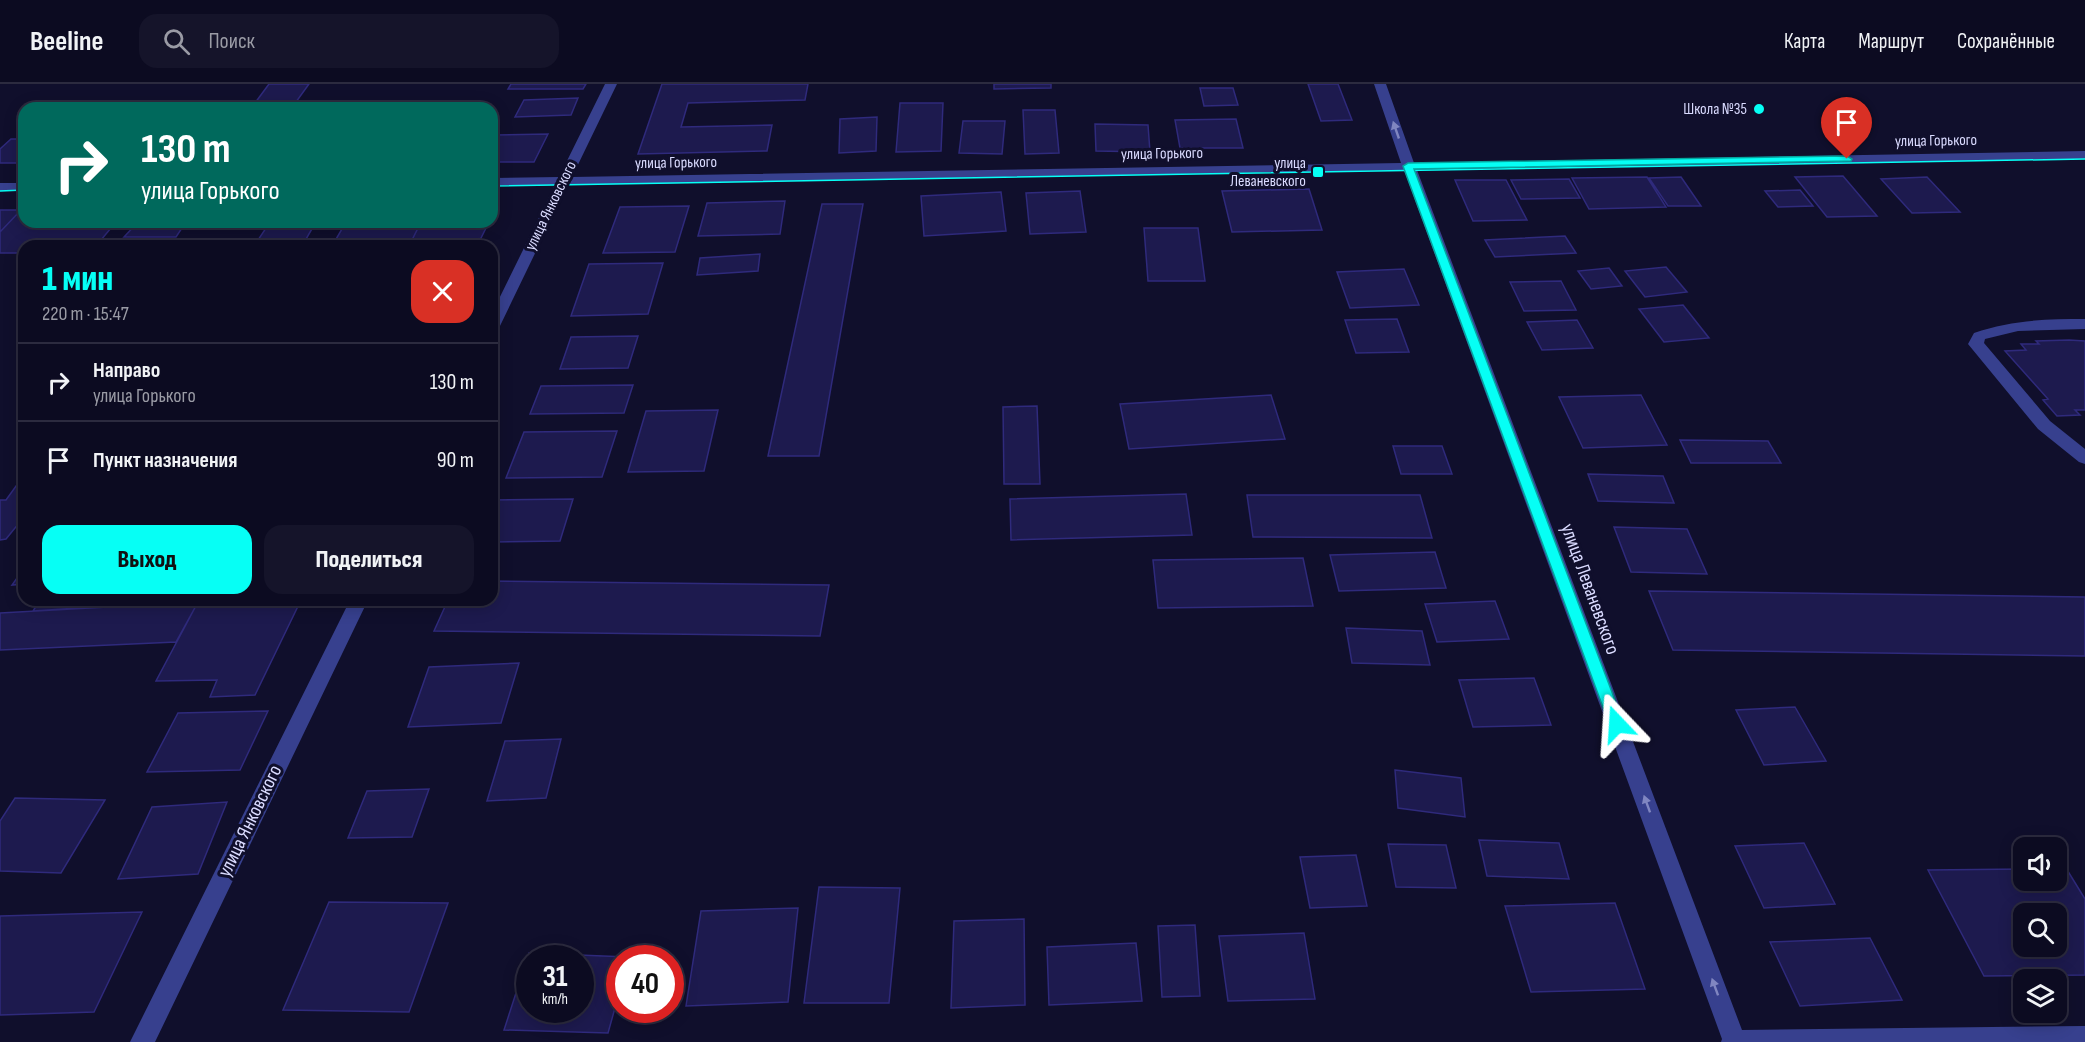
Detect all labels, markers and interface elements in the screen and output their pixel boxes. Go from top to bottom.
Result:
search box [139,14,559,68]
text: Beeline [30,25,103,58]
icon: search [160,25,193,58]
text: Поиск [208,28,255,55]
text: Карта [1784,29,1825,54]
text: Маршрут [1858,29,1924,54]
text: Сохранённые [1957,29,2055,54]
pin [1821,97,1872,159]
place label: Школа №35 [1683,100,1747,119]
marker: Школа №35 [1752,102,1766,116]
icon: arrive [1830,106,1863,139]
one-way arrow [1390,121,1400,139]
text: 130 m [141,124,231,175]
icon: right [42,126,120,204]
street label: улица Горького [1895,131,1977,151]
street label: улица Горького [1121,144,1203,164]
street label: улица Горького [635,153,717,173]
place label: улица Леваневского [1230,154,1306,191]
street label: улица Янковского [521,158,581,254]
marker: улица Леваневского [1311,165,1325,179]
text: улица Горького [141,175,280,207]
text: 1 мин [42,258,113,301]
button: close [411,260,474,323]
text: 220 m · 15:47 [42,302,129,326]
text: Направо [93,357,160,384]
icon: right [42,366,75,399]
text: 130 m [430,369,474,396]
text: улица Горького [93,384,196,408]
icon: arrive [42,444,75,477]
text: Пункт назначения [93,447,237,474]
text: 90 m [437,447,474,474]
street label: улица Леваневского [1555,520,1625,658]
button: Выход [42,525,252,594]
button: Поделиться [264,525,474,594]
position arrow [1585,692,1649,756]
street label: улица Янковского [213,761,287,881]
one-way arrow [1641,795,1651,813]
map controls [2013,837,2067,1023]
button: sound [2013,837,2067,891]
button: search [2013,903,2067,957]
speed limit sign: 40 [606,945,684,1023]
text: 31 [542,959,568,995]
button: layers [2013,969,2067,1023]
one-way arrow [1710,978,1719,996]
text: km/h [542,990,568,1009]

